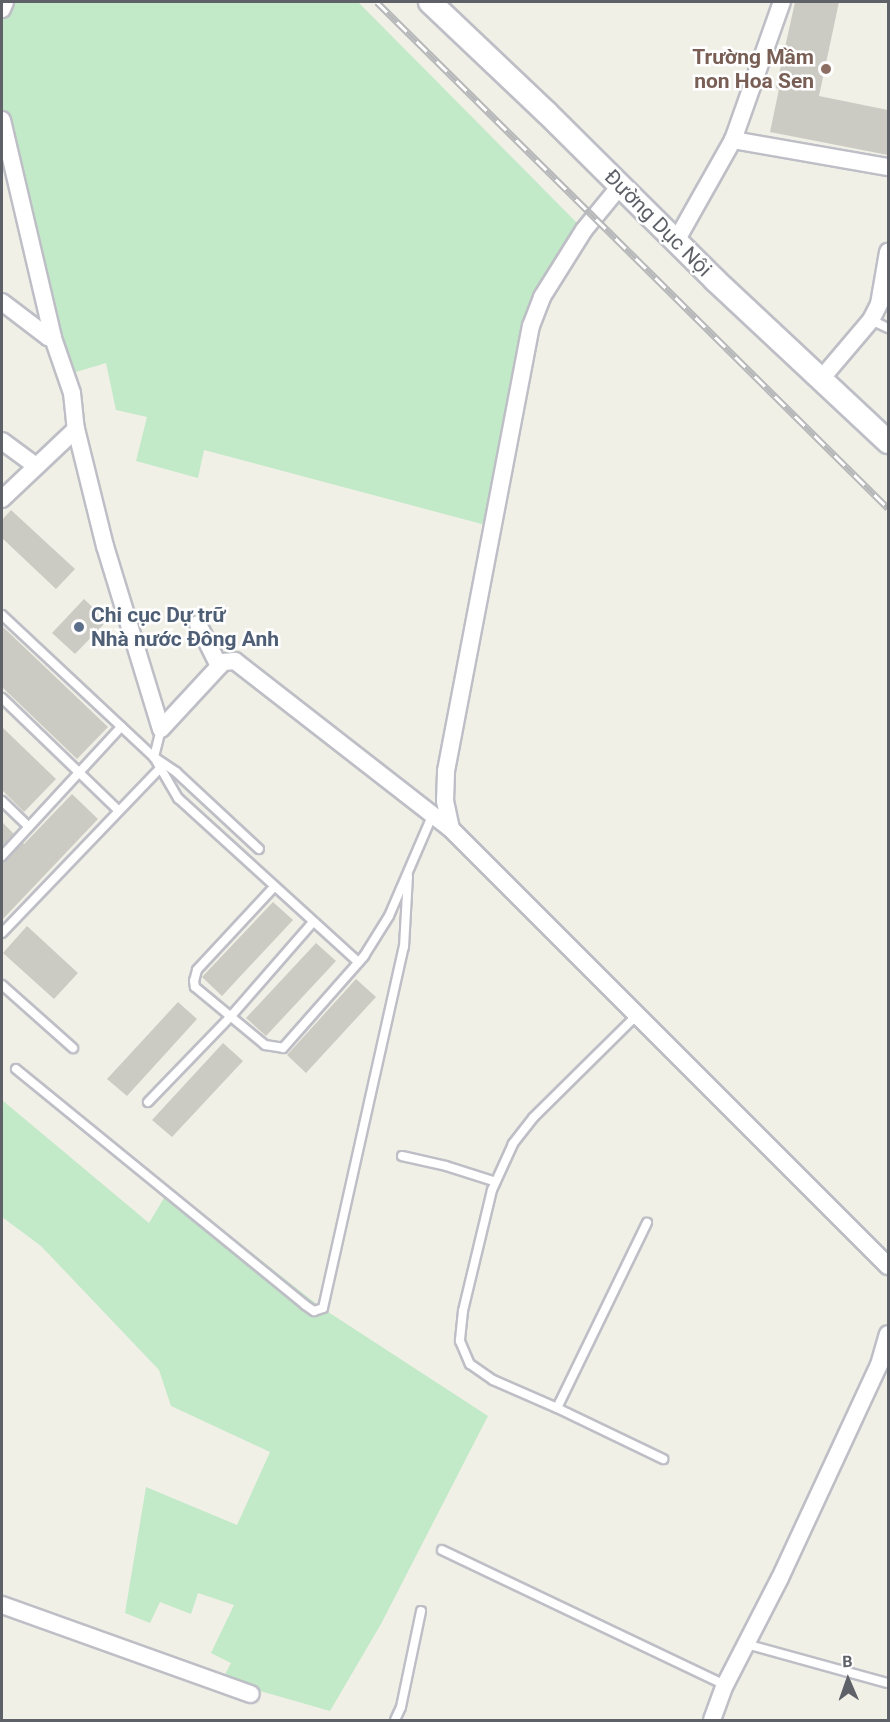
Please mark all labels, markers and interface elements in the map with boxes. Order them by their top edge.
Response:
place label: Trường Mầm non Hoa Sen [692,44,814,94]
marker: Trường Mầm non Hoa Sen [819,62,833,76]
street label: Đường Dục Nội [599,164,717,282]
place label: Chi cục Dự trữ Nhà nước Đông Anh [91,602,279,652]
marker: Chi cục Dự trữ Nhà nước Đông Anh [72,620,86,634]
north arrow [818,1650,878,1710]
text: B [842,1652,853,1671]

